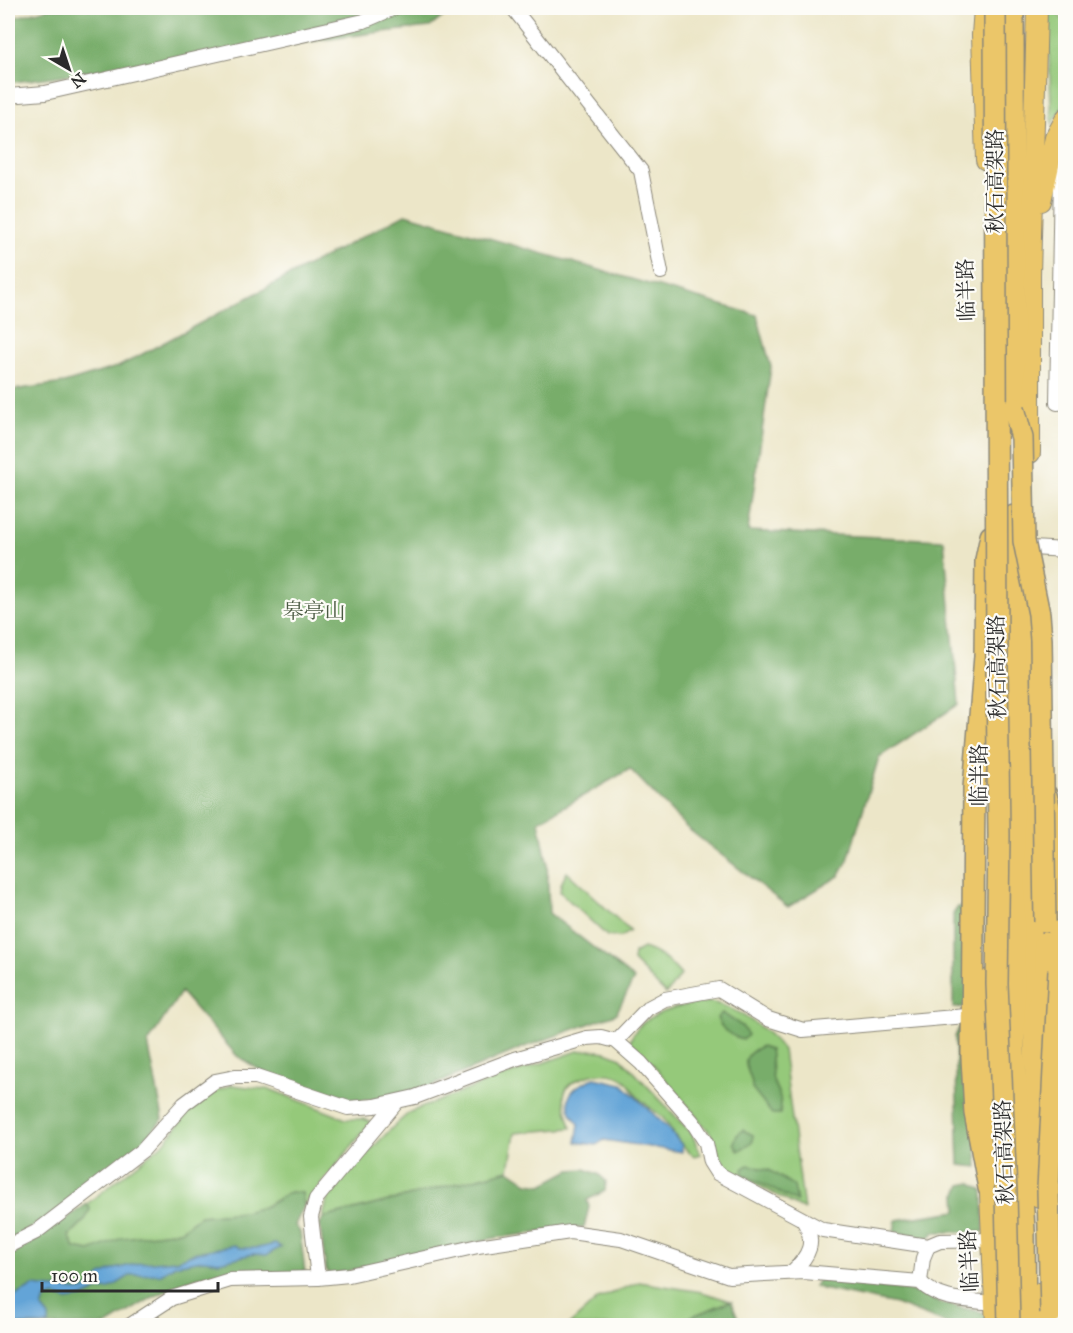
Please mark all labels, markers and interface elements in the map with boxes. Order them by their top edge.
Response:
north arrow [39,39,99,99]
text: N [67,69,89,92]
street label: 秋石高架路 [982,129,1008,234]
street label: 临半路 [952,258,980,322]
park label: 皋亭山 [283,598,346,624]
street label: 秋石高架路 [983,614,1011,720]
street label: 临半路 [966,744,992,807]
street label: 秋石高架路 [989,1099,1019,1205]
street label: 临半路 [954,1229,984,1293]
scale bar [42,1255,218,1293]
text: 100 m [51,1265,98,1287]

